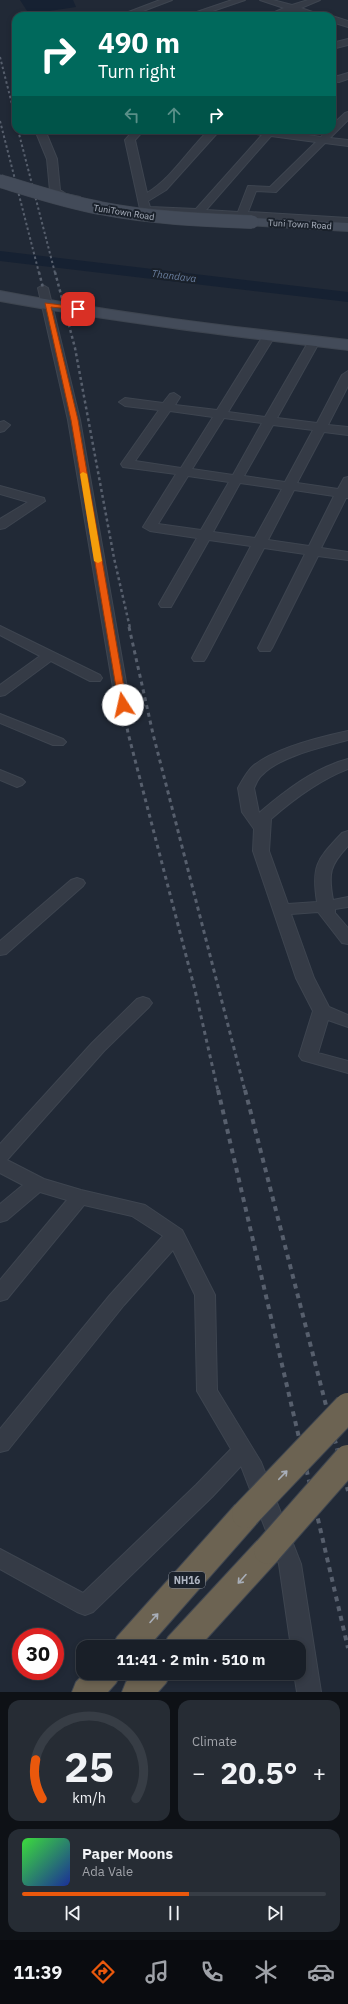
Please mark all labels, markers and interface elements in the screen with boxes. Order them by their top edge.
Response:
text: 490 m [98,24,180,61]
icon: right [32,28,84,80]
text: Turn right [98,60,176,83]
icon: left [121,104,143,126]
icon: ahead [163,104,185,126]
icon: right [205,104,227,126]
street label: TuniTown Road [93,202,155,222]
street label: Tuni Town Road [268,217,332,231]
water label: Thandava [151,267,197,285]
pin [61,292,95,326]
icon: arrive [67,298,89,320]
position arrow [102,684,144,726]
one-way arrow [278,1470,288,1480]
road number: NH16 [169,1572,205,1588]
one-way arrow [237,1573,246,1584]
one-way arrow [149,1613,159,1623]
speed limit sign: 30 [12,1628,64,1680]
text: 11:41 · 2 min · 510 m [117,1650,265,1669]
text: Climate [192,1733,237,1750]
text: 25 [64,1738,114,1792]
text: 20.5° [220,1753,298,1792]
text: − [192,1758,205,1787]
text: + [313,1758,326,1787]
text: km/h [72,1787,106,1806]
text: Paper Moons [82,1844,173,1863]
text: Ada Vale [82,1863,133,1880]
icon: previous [62,1902,84,1924]
icon: pause [163,1902,185,1924]
icon: next [264,1902,286,1924]
icon: directions [89,1958,117,1986]
icon: music [143,1958,171,1986]
icon: phone [198,1958,226,1986]
icon: climate [252,1958,280,1986]
icon: car [307,1958,335,1986]
text: 11:39 [13,1961,62,1984]

